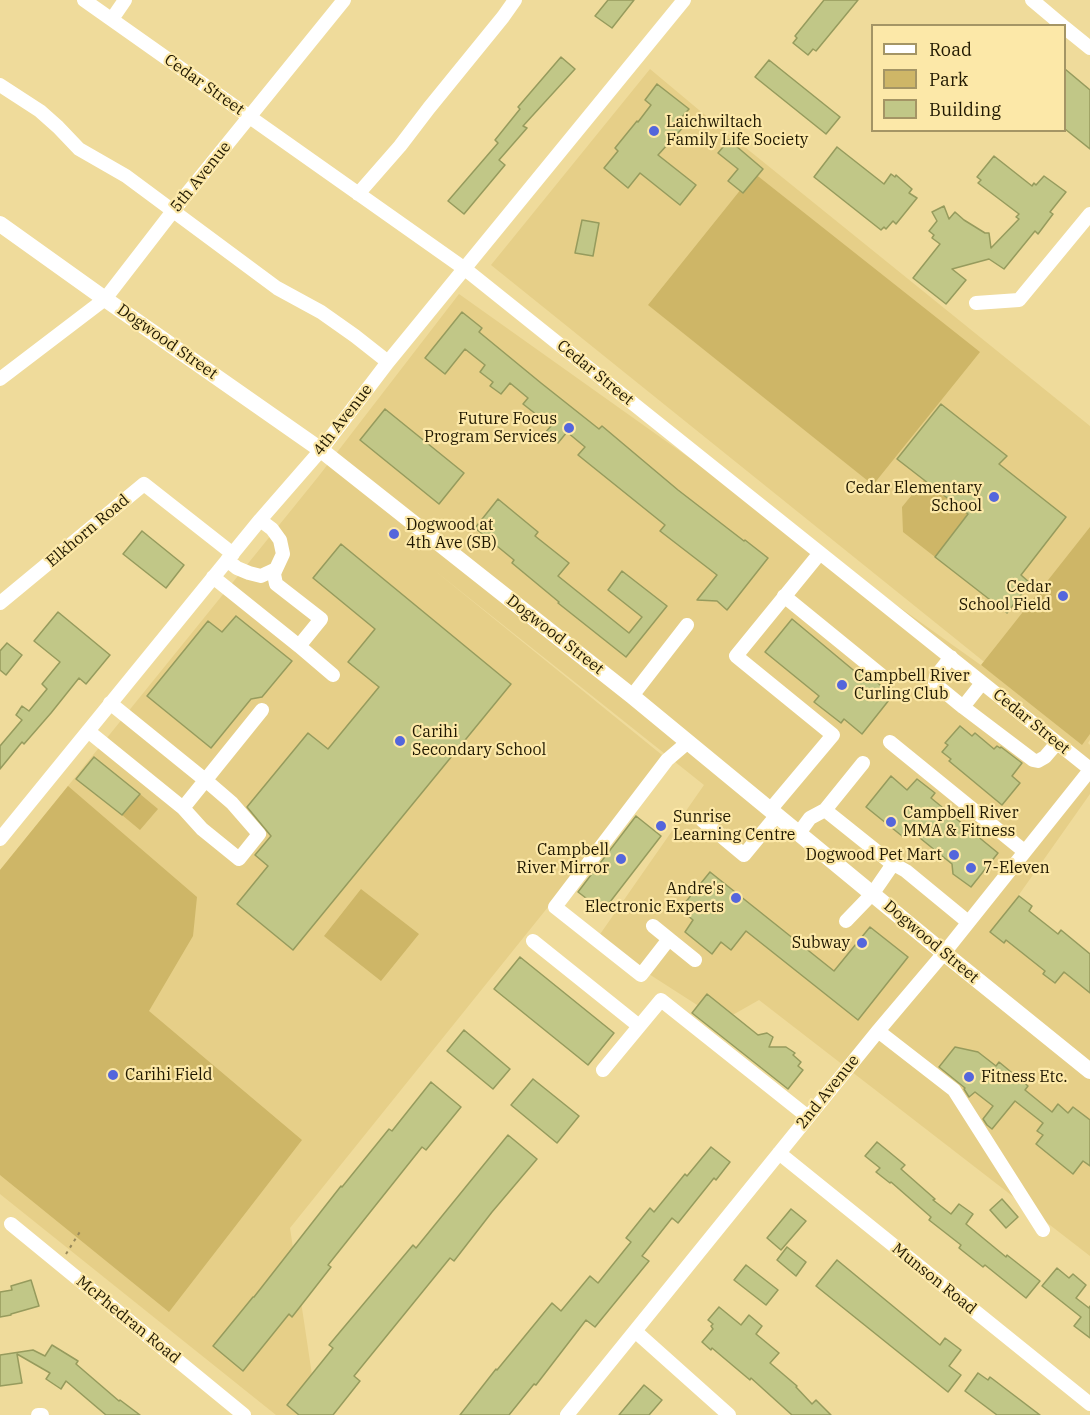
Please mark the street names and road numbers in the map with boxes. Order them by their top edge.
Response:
street label: Cedar Street [160,50,248,120]
street label: 5th Avenue [167,138,235,216]
street label: Dogwood Street [113,300,221,384]
street label: Cedar Street [553,336,637,410]
street label: 4th Avenue [309,381,377,459]
street label: Elkhorn Road [43,491,133,571]
street label: Dogwood Street [503,591,607,679]
street label: Cedar Street [989,685,1073,759]
street label: Dogwood Street [880,897,982,987]
street label: 2nd Avenue [792,1051,864,1133]
street label: Munson Road [888,1239,980,1319]
street label: McPhedran Road [72,1272,184,1368]

